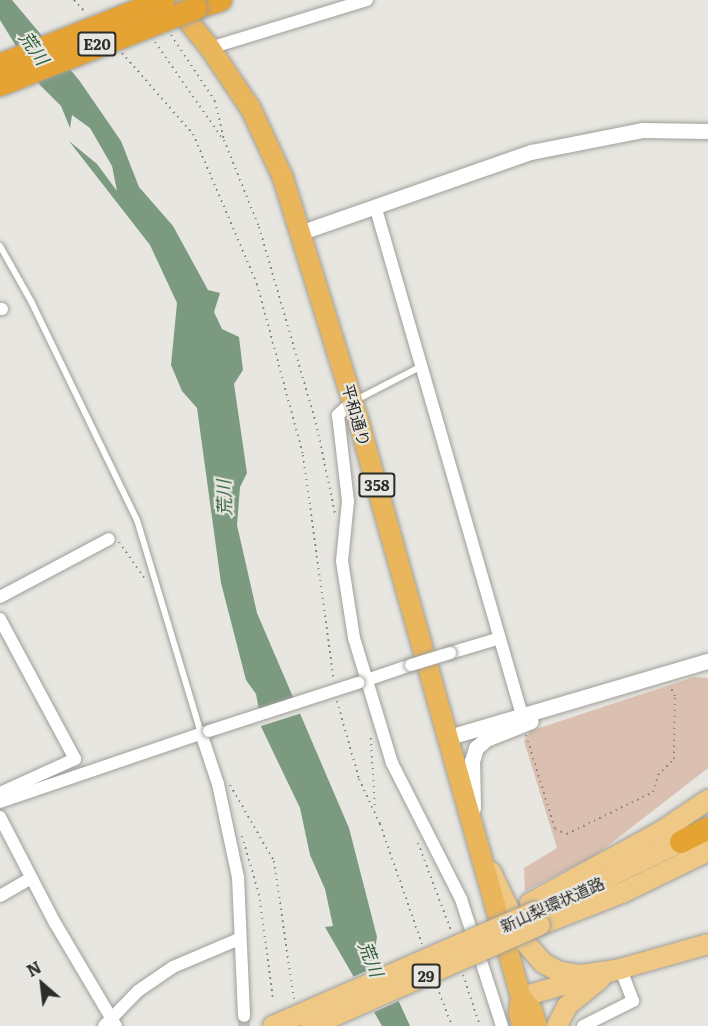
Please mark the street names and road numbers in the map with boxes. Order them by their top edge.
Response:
road number: E20 [76,32,118,56]
street label: 平和通り [339,382,375,448]
road number: 358 [358,473,397,497]
street label: 新山梨環状道路 [497,872,607,936]
road number: 29 [411,964,441,988]

